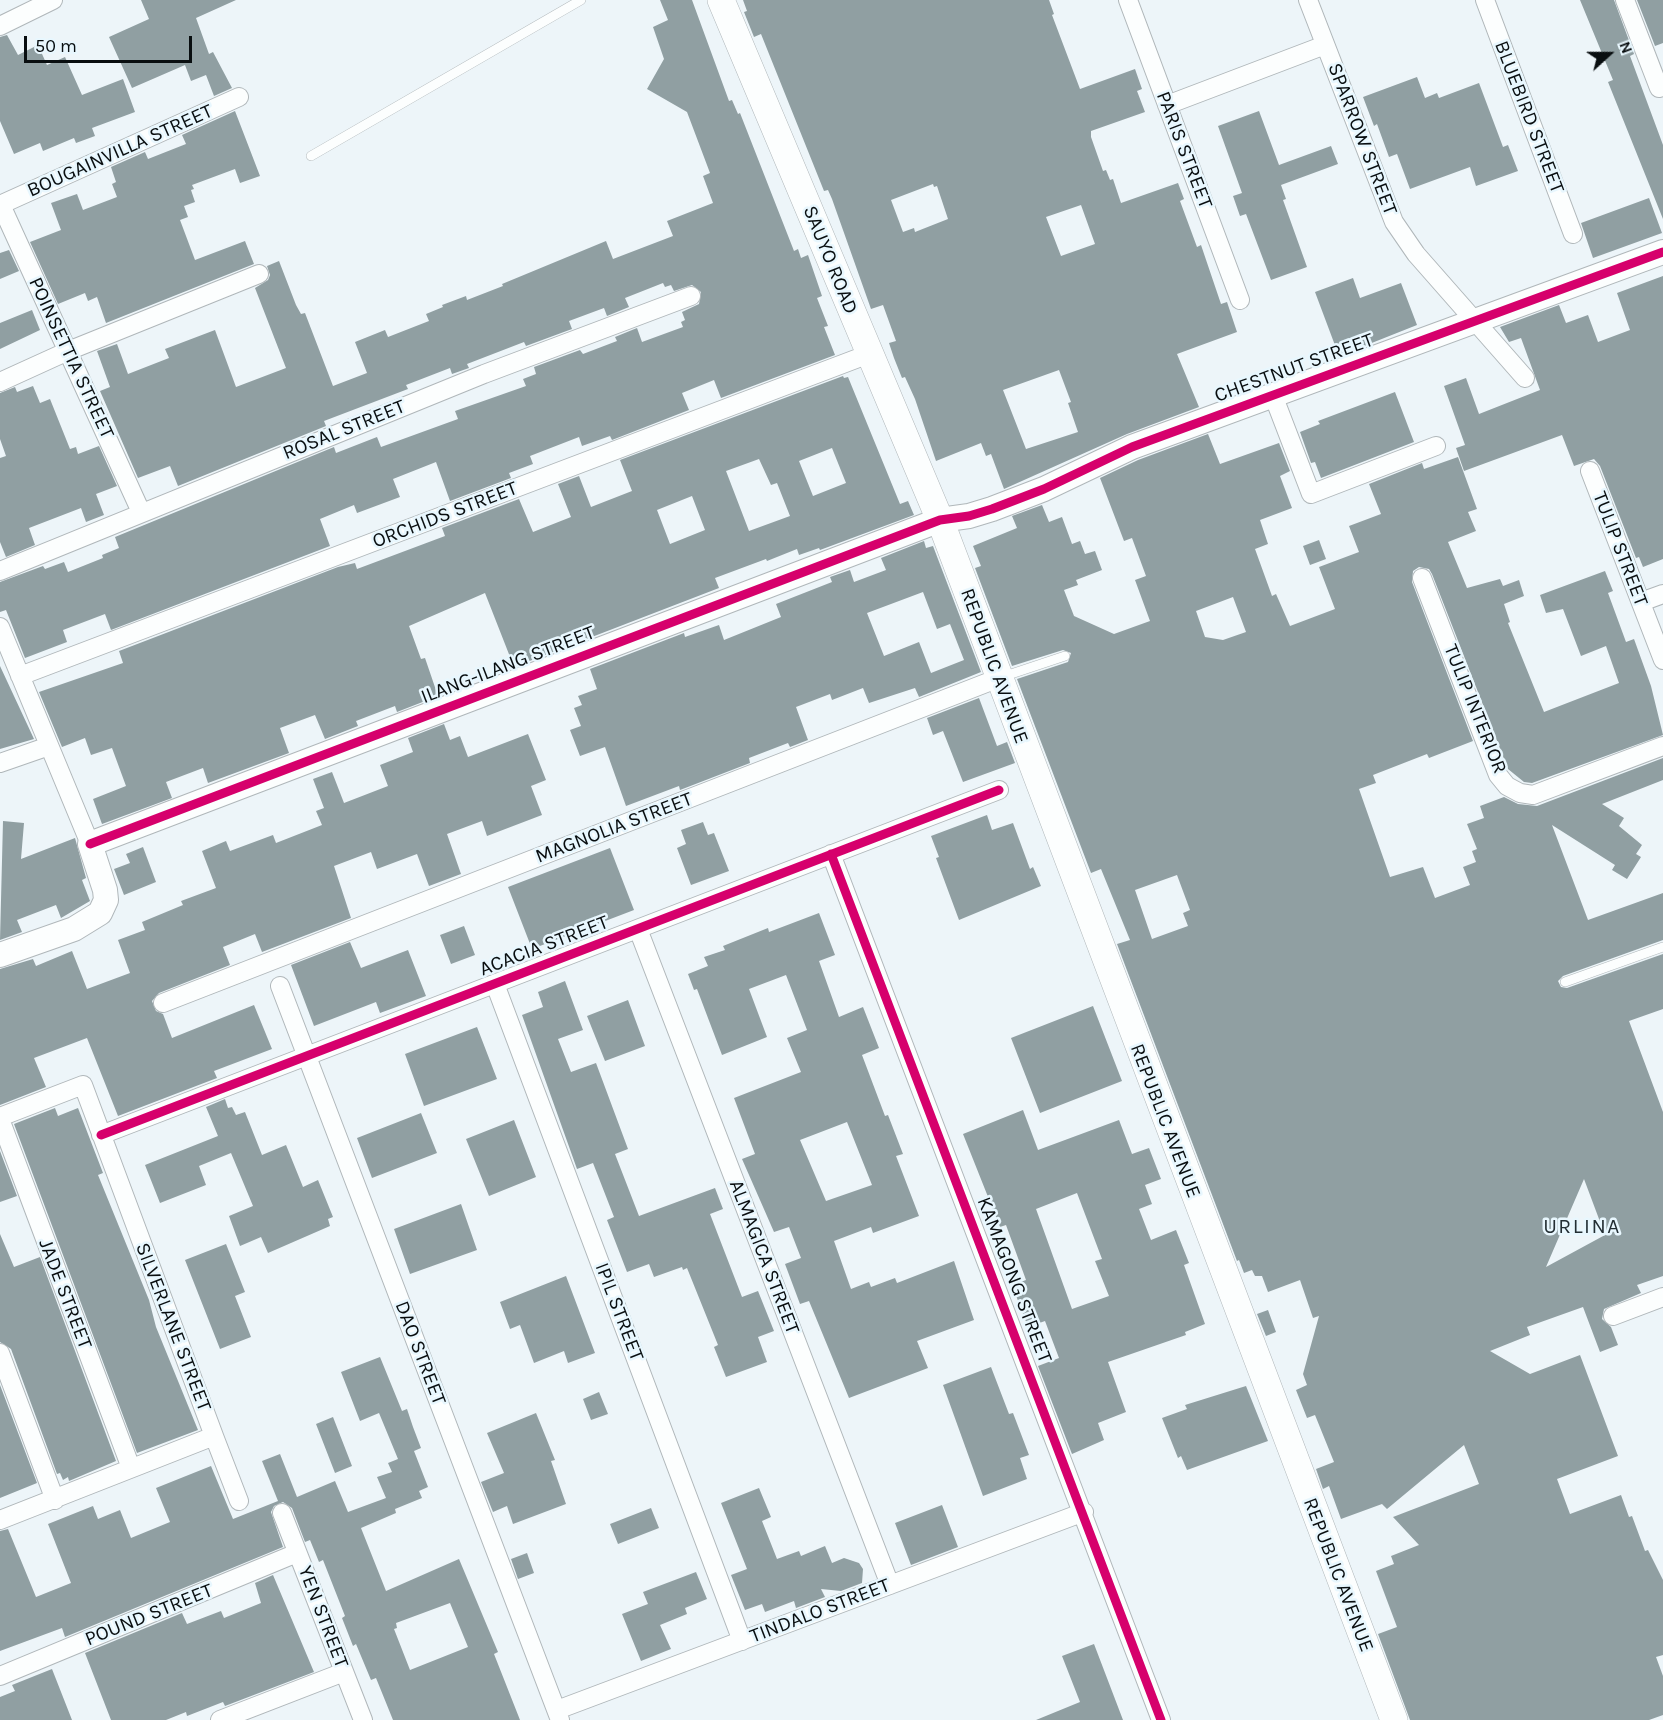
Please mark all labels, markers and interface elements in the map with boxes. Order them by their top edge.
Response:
scale bar [27,24,195,62]
north arrow [1579,24,1639,84]
text: 50 m [35,35,77,57]
street label: BLUEBIRD STREET [1489,37,1569,197]
text: N [1615,39,1637,56]
street label: SPARROW STREET [1322,60,1402,218]
street label: PARIS STREET [1151,88,1217,212]
street label: BOUGAINVILLA STREET [23,99,217,203]
street label: SAUYO ROAD [797,202,863,318]
street label: POINSETTIA STREET [23,273,119,443]
street label: CHESTNUT STREET [1211,328,1377,408]
street label: ROSAL STREET [279,395,409,465]
street label: ORCHIDS STREET [369,476,521,554]
street label: TULIP STREET [1587,488,1653,610]
street label: REPUBLIC AVENUE [955,585,1033,747]
street label: ILANG-ILANG STREET [418,621,598,709]
street label: TULIP INTERIOR [1438,641,1512,777]
street label: MAGNOLIA STREET [532,787,696,869]
street label: ACACIA STREET [476,910,612,982]
street label: REPUBLIC AVENUE [1125,1040,1205,1202]
street label: ALMAGICA STREET [724,1177,804,1337]
street label: KAMAGONG STREET [971,1194,1057,1366]
district label: URLINA [1543,1214,1621,1240]
street label: JADE STREET [33,1236,97,1352]
street label: SILVERLANE STREET [130,1239,216,1415]
street label: IPIL STREET [589,1260,649,1364]
street label: DAO STREET [389,1298,451,1408]
street label: REPUBLIC AVENUE [1298,1494,1378,1656]
street label: YEN STREET [293,1563,353,1671]
street label: TINDALO STREET [747,1573,893,1649]
street label: POUND STREET [82,1578,216,1652]

